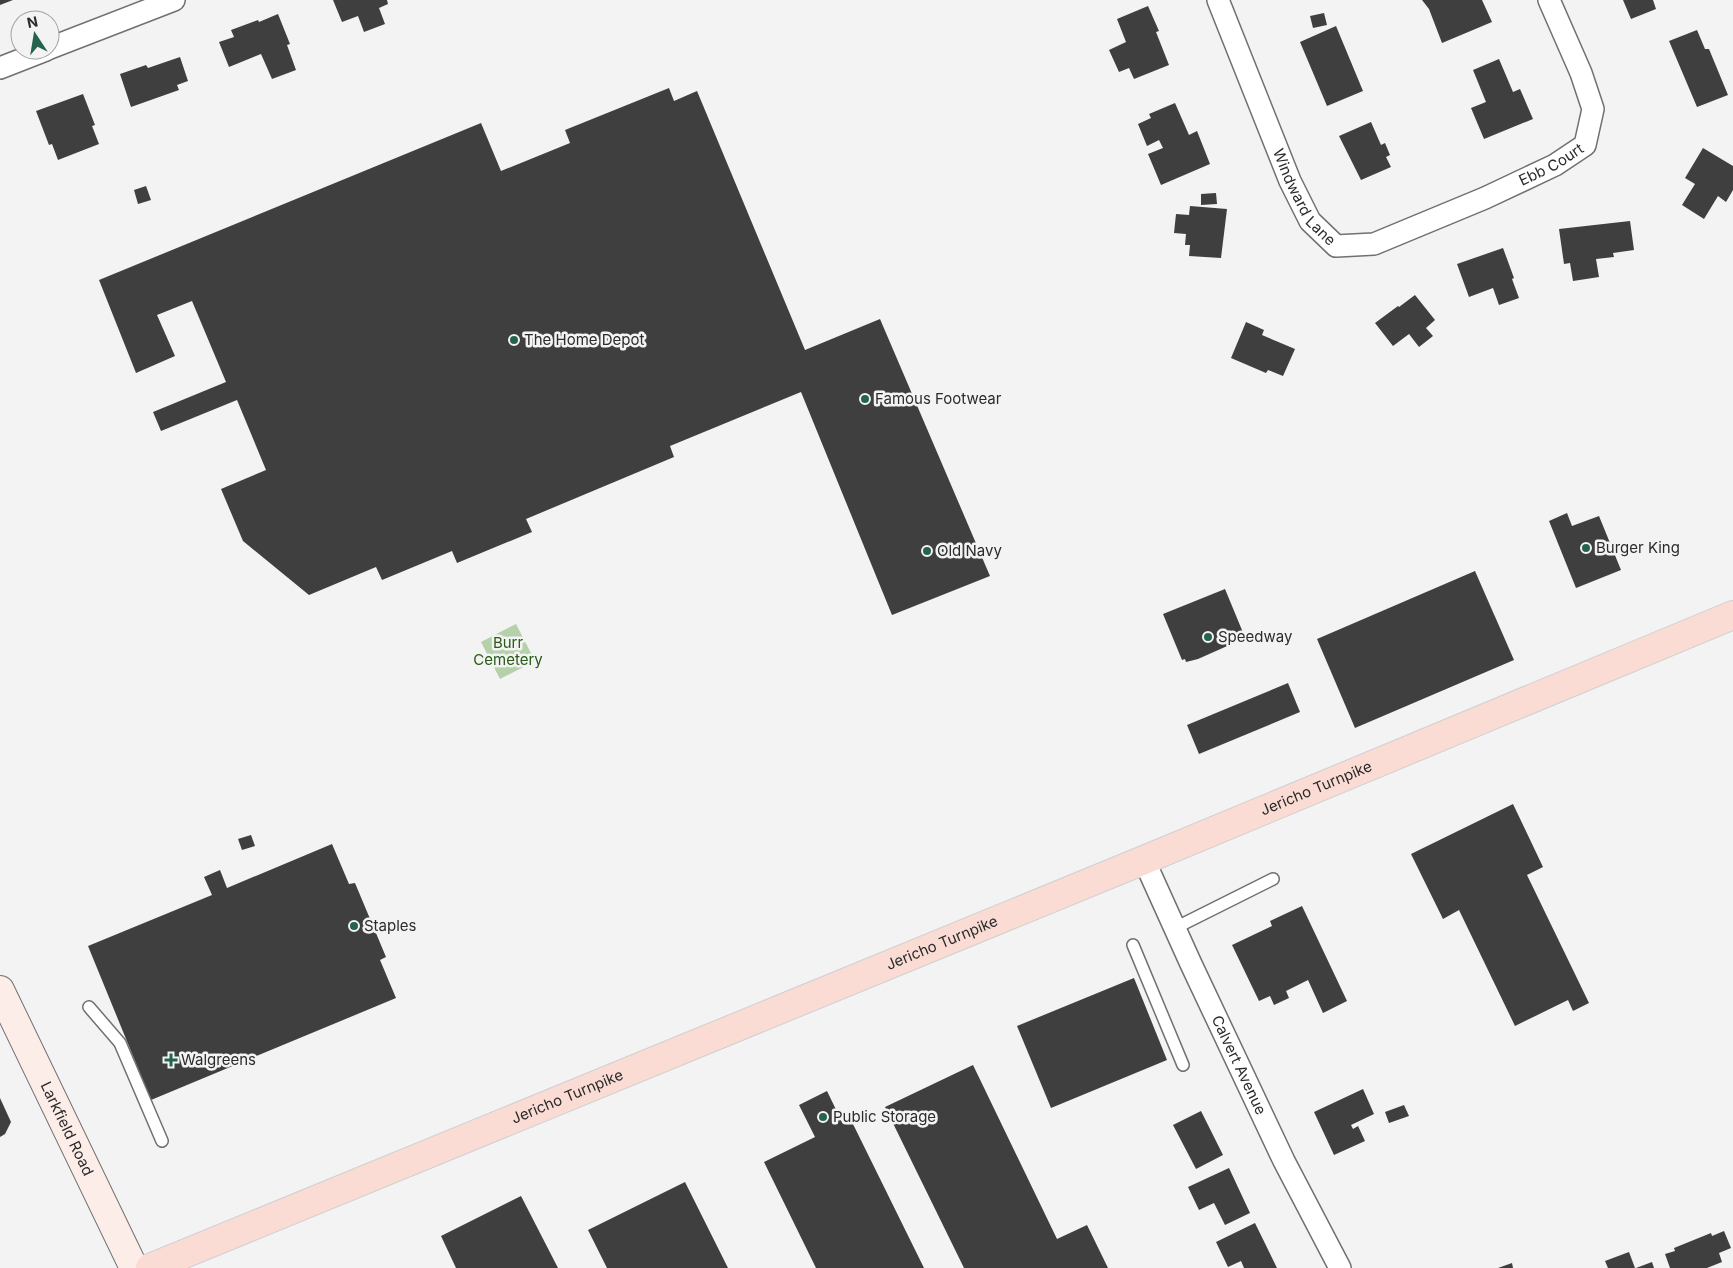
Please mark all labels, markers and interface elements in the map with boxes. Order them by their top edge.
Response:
north arrow [10,10,60,60]
text: N [25,12,39,31]
street label: Ebb Court [1516,139,1587,190]
street label: Windward Lane [1269,146,1340,250]
place label: The Home Depot [524,330,645,349]
marker: The Home Depot [508,334,520,346]
place label: Famous Footwear [875,389,1002,408]
marker: Famous Footwear [859,393,871,405]
place label: Burger King [1596,538,1680,557]
place label: Old Navy [937,541,1002,560]
marker: Burger King [1580,542,1592,554]
marker: Old Navy [921,545,933,557]
place label: Speedway [1218,627,1293,646]
marker: Speedway [1202,631,1214,643]
park label: Burr Cemetery [473,633,543,669]
street label: Jericho Turnpike [1257,756,1375,820]
street label: Jericho Turnpike [883,911,1000,974]
place label: Staples [364,916,417,935]
marker: Staples [348,920,360,932]
street label: Calvert Avenue [1208,1012,1271,1118]
place label: Walgreens [181,1050,256,1069]
marker: Walgreens [165,1054,177,1066]
street label: Jericho Turnpike [508,1065,626,1128]
street label: Larkfield Road [37,1078,98,1179]
place label: Public Storage [833,1107,936,1126]
marker: Public Storage [817,1111,829,1123]

